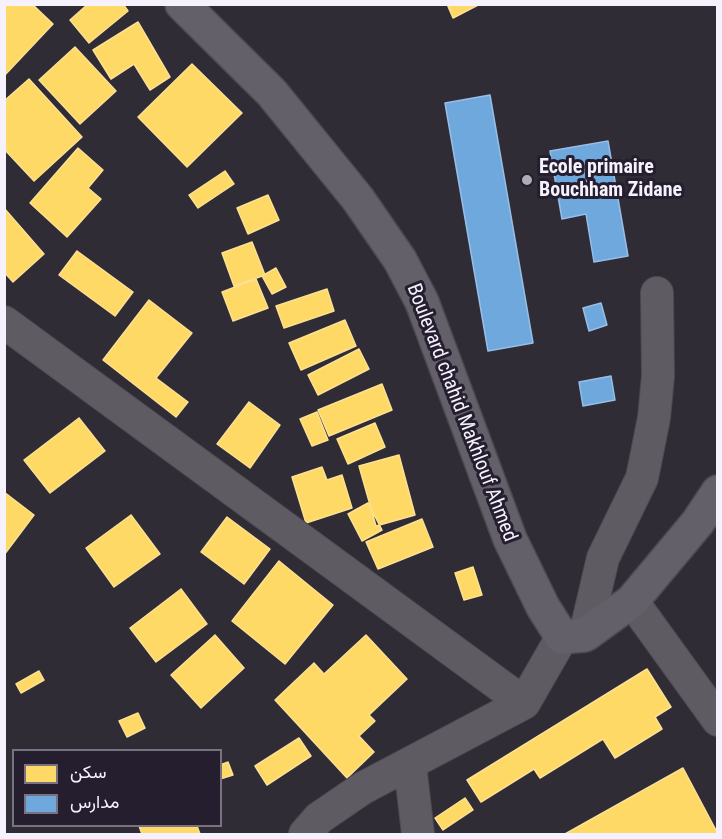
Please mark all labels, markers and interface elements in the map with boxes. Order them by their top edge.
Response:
place label: Ecole primaire Bouchham Zidane [539,156,682,203]
marker: Ecole primaire Bouchham Zidane [520,173,534,187]
street label: Boulevard chahid Makhlouf Ahmed [401,281,521,545]
legend [12,749,222,827]
text: سكن [70,761,106,782]
text: مدارس [70,791,119,812]

